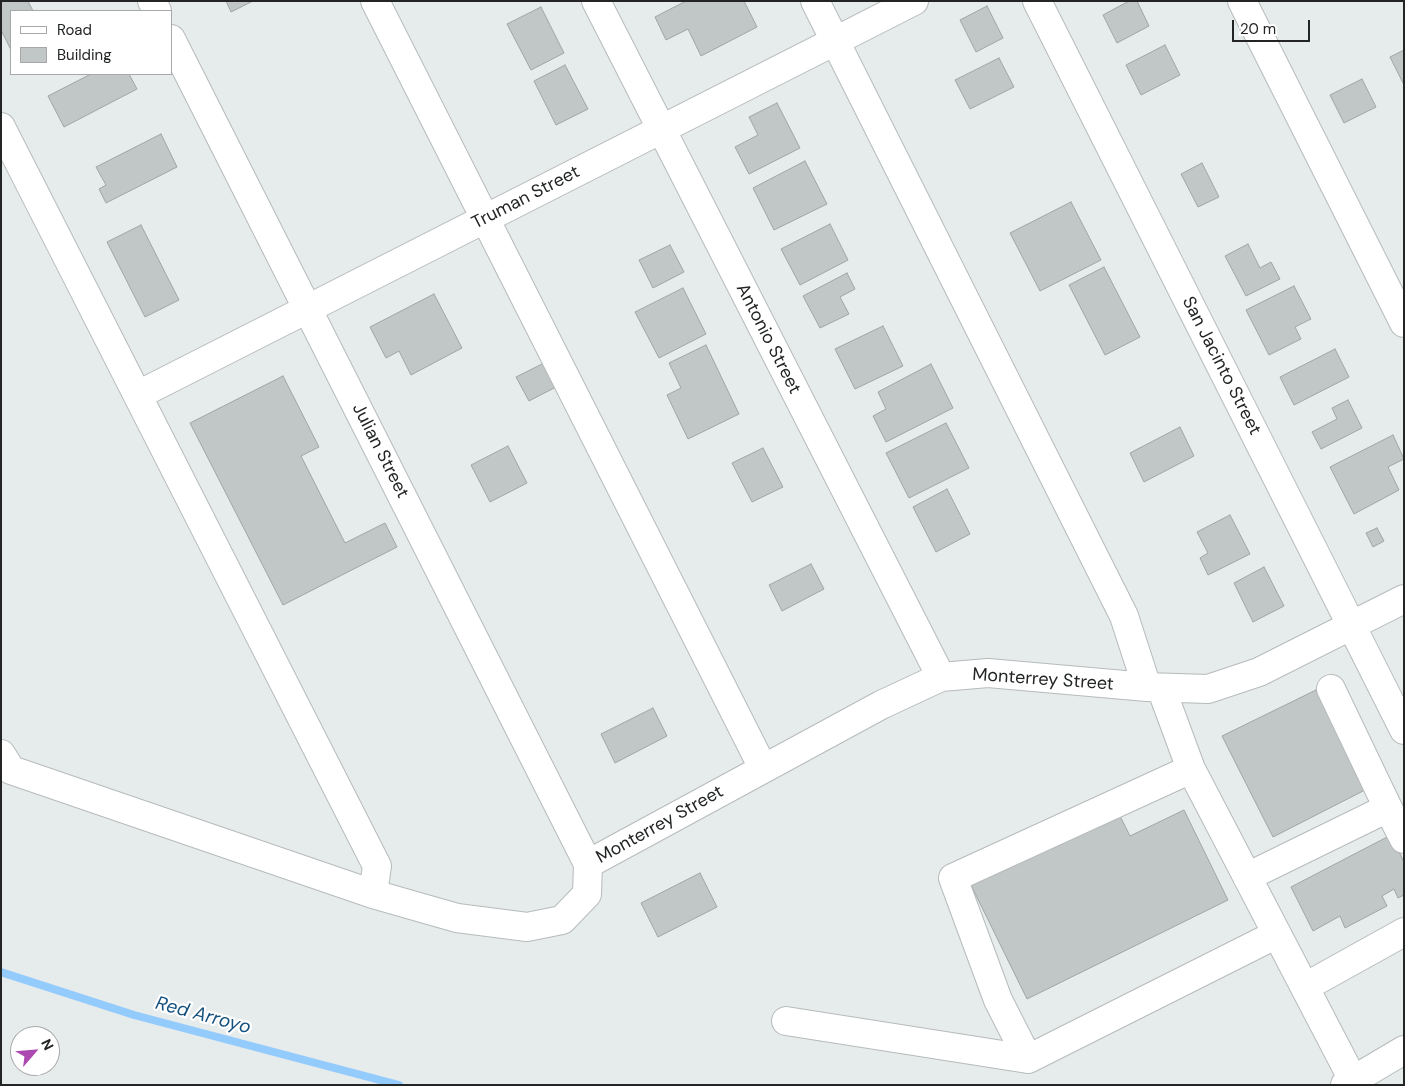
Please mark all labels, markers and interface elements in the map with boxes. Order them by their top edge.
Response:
legend [10,10,172,75]
scale bar [1235,10,1312,42]
text: 20 m [1240,19,1276,39]
text: Road [57,20,92,40]
text: Building [57,45,112,65]
street label: Truman Street [469,162,583,234]
street label: Antonio Street [731,280,805,398]
street label: San Jacinto Street [1177,293,1265,439]
street label: Julian Street [347,400,413,502]
street label: Monterrey Street [972,664,1114,696]
street label: Monterrey Street [593,781,727,869]
water label: Red Arroyo [153,992,253,1040]
north arrow [10,1026,60,1076]
text: N [37,1036,58,1053]

